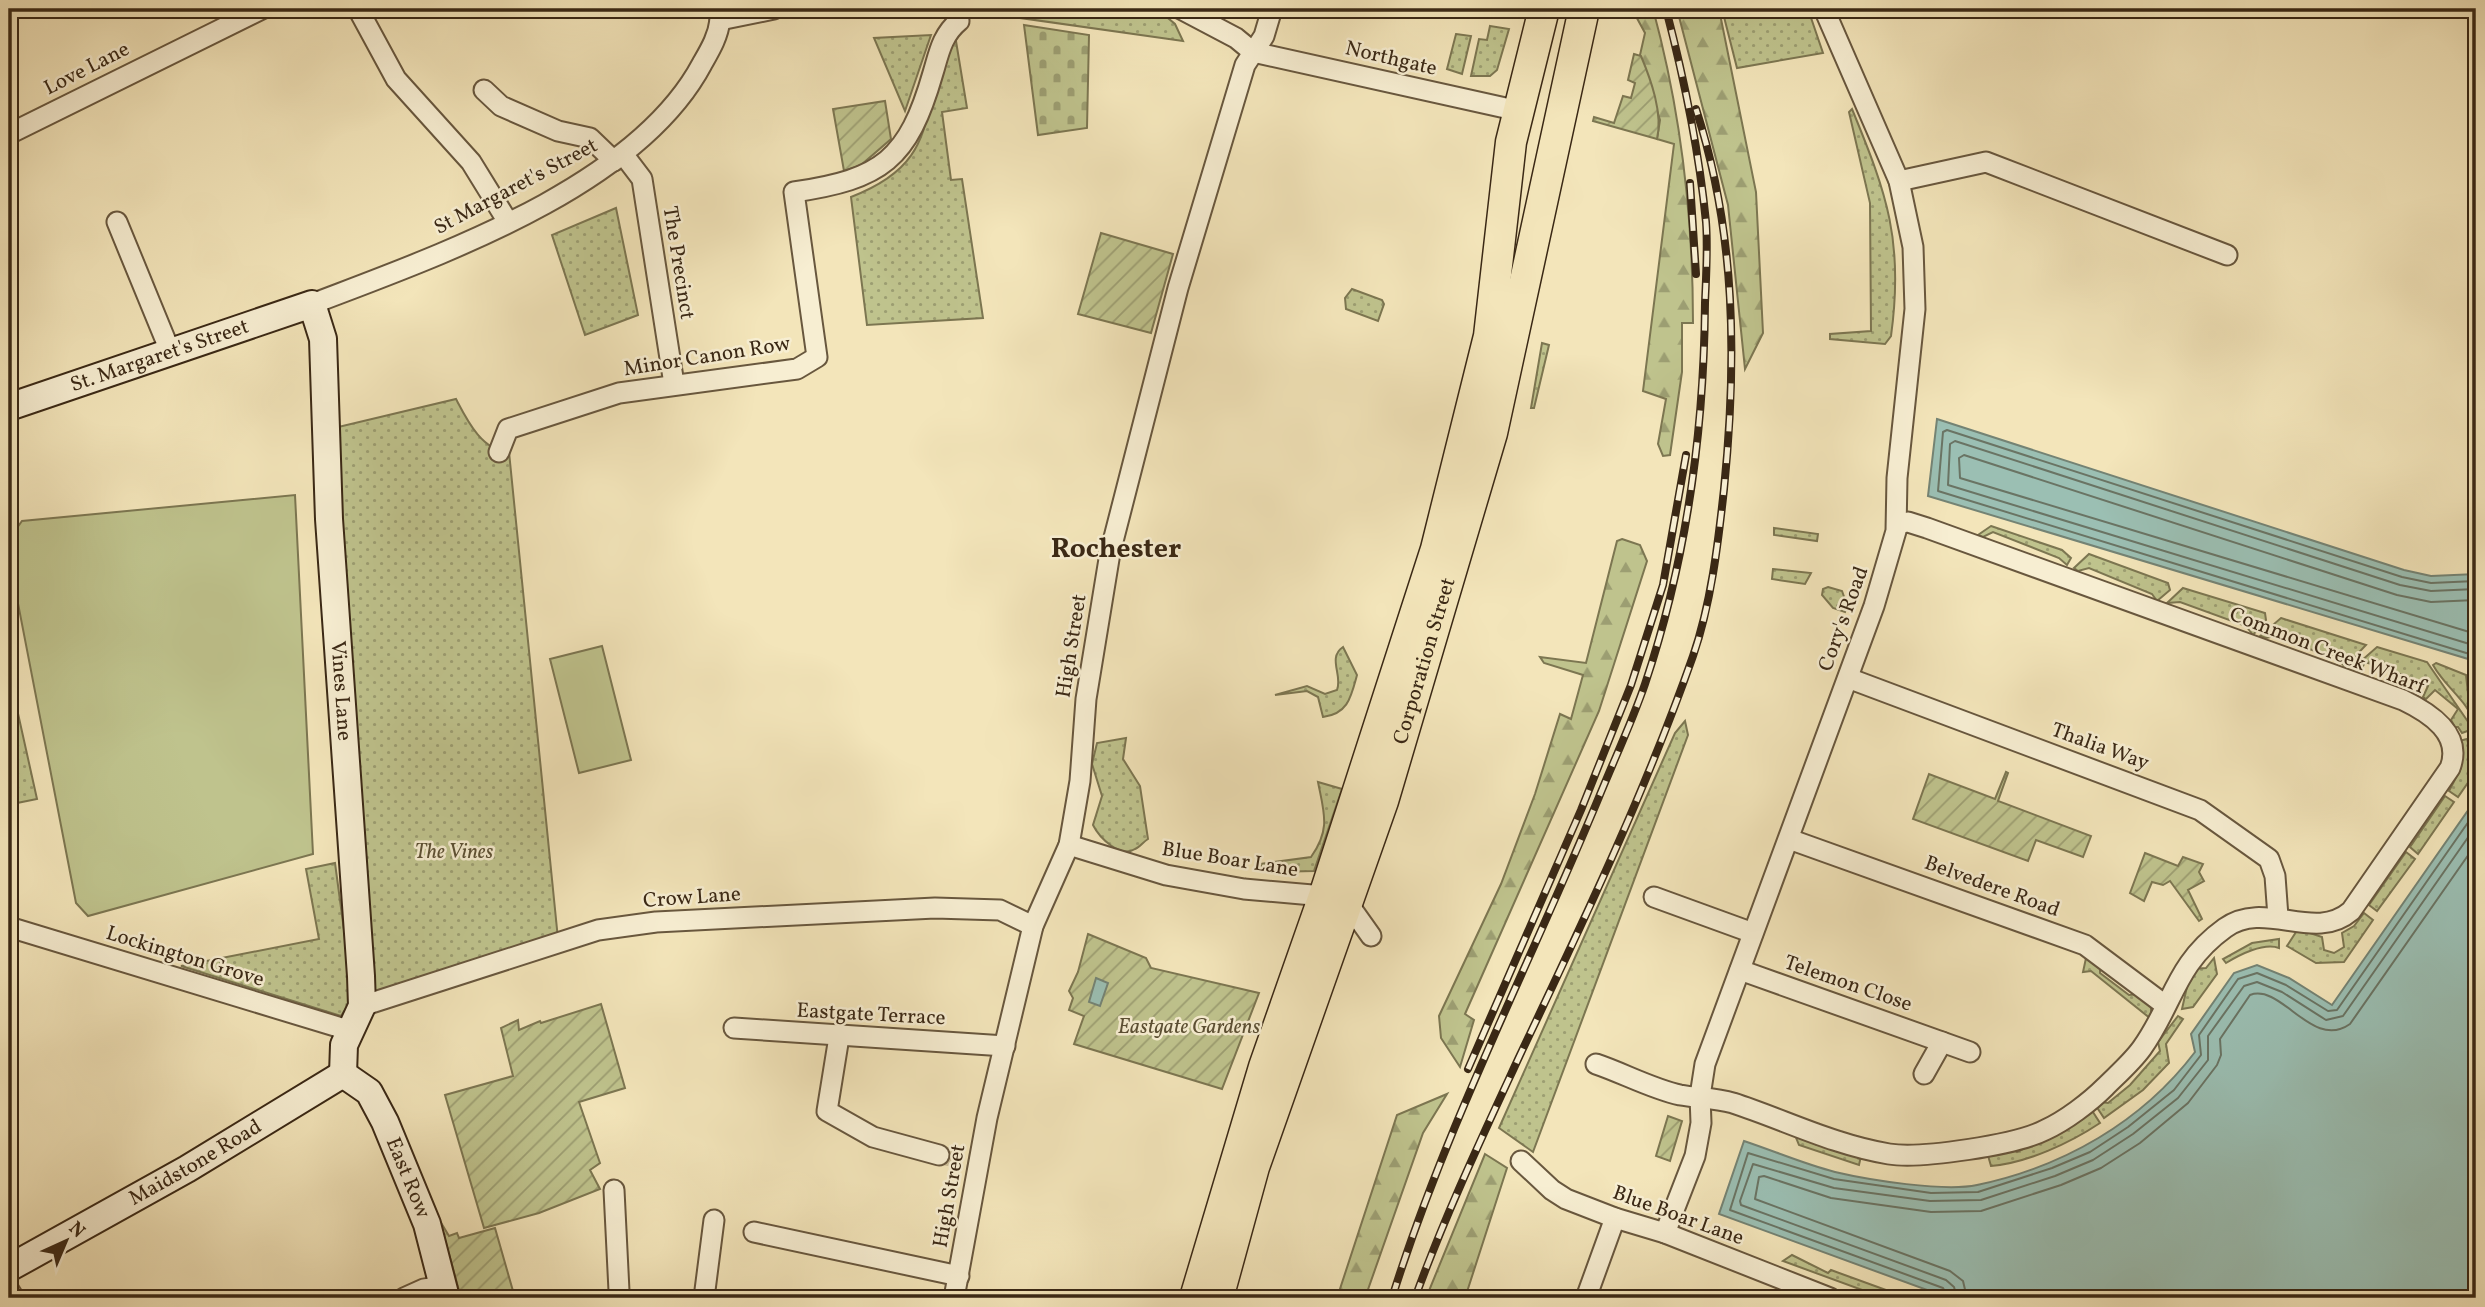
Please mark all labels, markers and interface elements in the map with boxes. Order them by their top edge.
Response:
street label: Northgate [1342,34,1440,84]
street label: Love Lane [39,35,135,103]
street label: St Margaret's Street [429,132,603,242]
street label: The Precinct [655,204,701,322]
street label: St. Margaret's Street [66,312,253,400]
street label: Minor Canon Row [622,330,792,384]
district label: Rochester [1051,530,1181,569]
street label: Cory's Road [1812,562,1876,676]
street label: Corporation Street [1386,574,1463,748]
street label: High Street [1049,592,1095,700]
street label: Common Creek Wharf [2225,600,2431,702]
street label: Vines Lane [323,640,359,742]
street label: Thalia Way [2047,716,2154,778]
street label: Blue Boar Lane [1160,835,1300,885]
park label: The Vines [415,838,494,867]
street label: Belvedere Road [1920,849,2064,925]
street label: Crow Lane [642,880,742,916]
street label: Lockington Grove [102,919,268,995]
street label: Telemon Close [1780,949,1916,1019]
street label: Eastgate Terrace [796,997,946,1033]
park label: Eastgate Gardens [1118,1013,1260,1042]
street label: Maidstone Road [124,1112,267,1213]
street label: East Row [378,1133,438,1223]
street label: High Street [927,1142,973,1250]
street label: Blue Boar Lane [1608,1179,1748,1253]
north arrow [32,1206,102,1276]
text: N [62,1216,91,1244]

